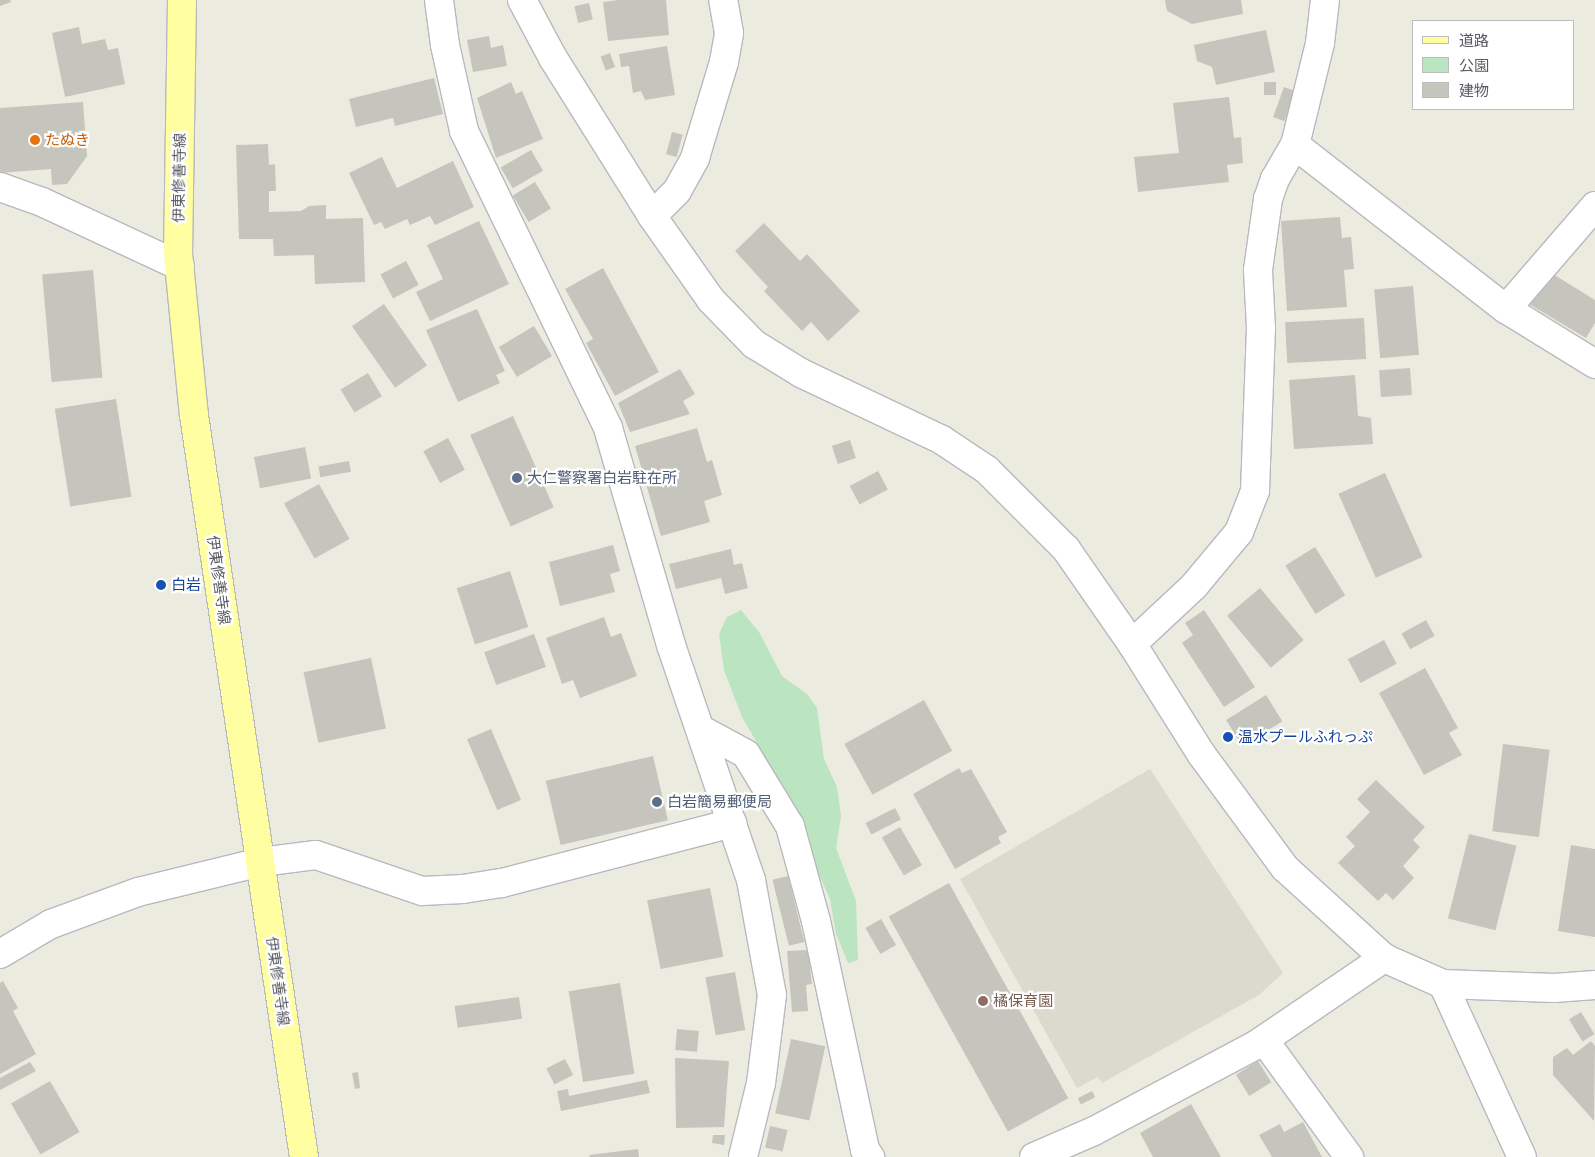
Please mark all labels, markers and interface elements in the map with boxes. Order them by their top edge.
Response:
legend [1412,20,1575,110]
text: 道路 [1459,32,1489,49]
text: 公園 [1459,57,1489,74]
text: 建物 [1459,82,1489,99]
place label: たぬき [45,131,90,149]
street label: 伊東修善寺線 [169,133,189,223]
marker: たぬき [29,134,41,146]
place label: 大仁警察署白岩駐在所 [527,469,677,487]
marker: 大仁警察署白岩駐在所 [511,472,523,484]
street label: 伊東修善寺線 [204,534,234,626]
place label: 白岩 [171,576,201,594]
marker: 白岩 [155,579,167,591]
place label: 温水プールふれっぷ [1238,728,1373,746]
marker: 温水プールふれっぷ [1222,731,1234,743]
place label: 白岩簡易郵便局 [667,793,772,811]
marker: 白岩簡易郵便局 [651,796,663,808]
street label: 伊東修善寺線 [263,935,293,1027]
place label: 橘保育園 [993,992,1053,1010]
marker: 橘保育園 [977,995,989,1007]

